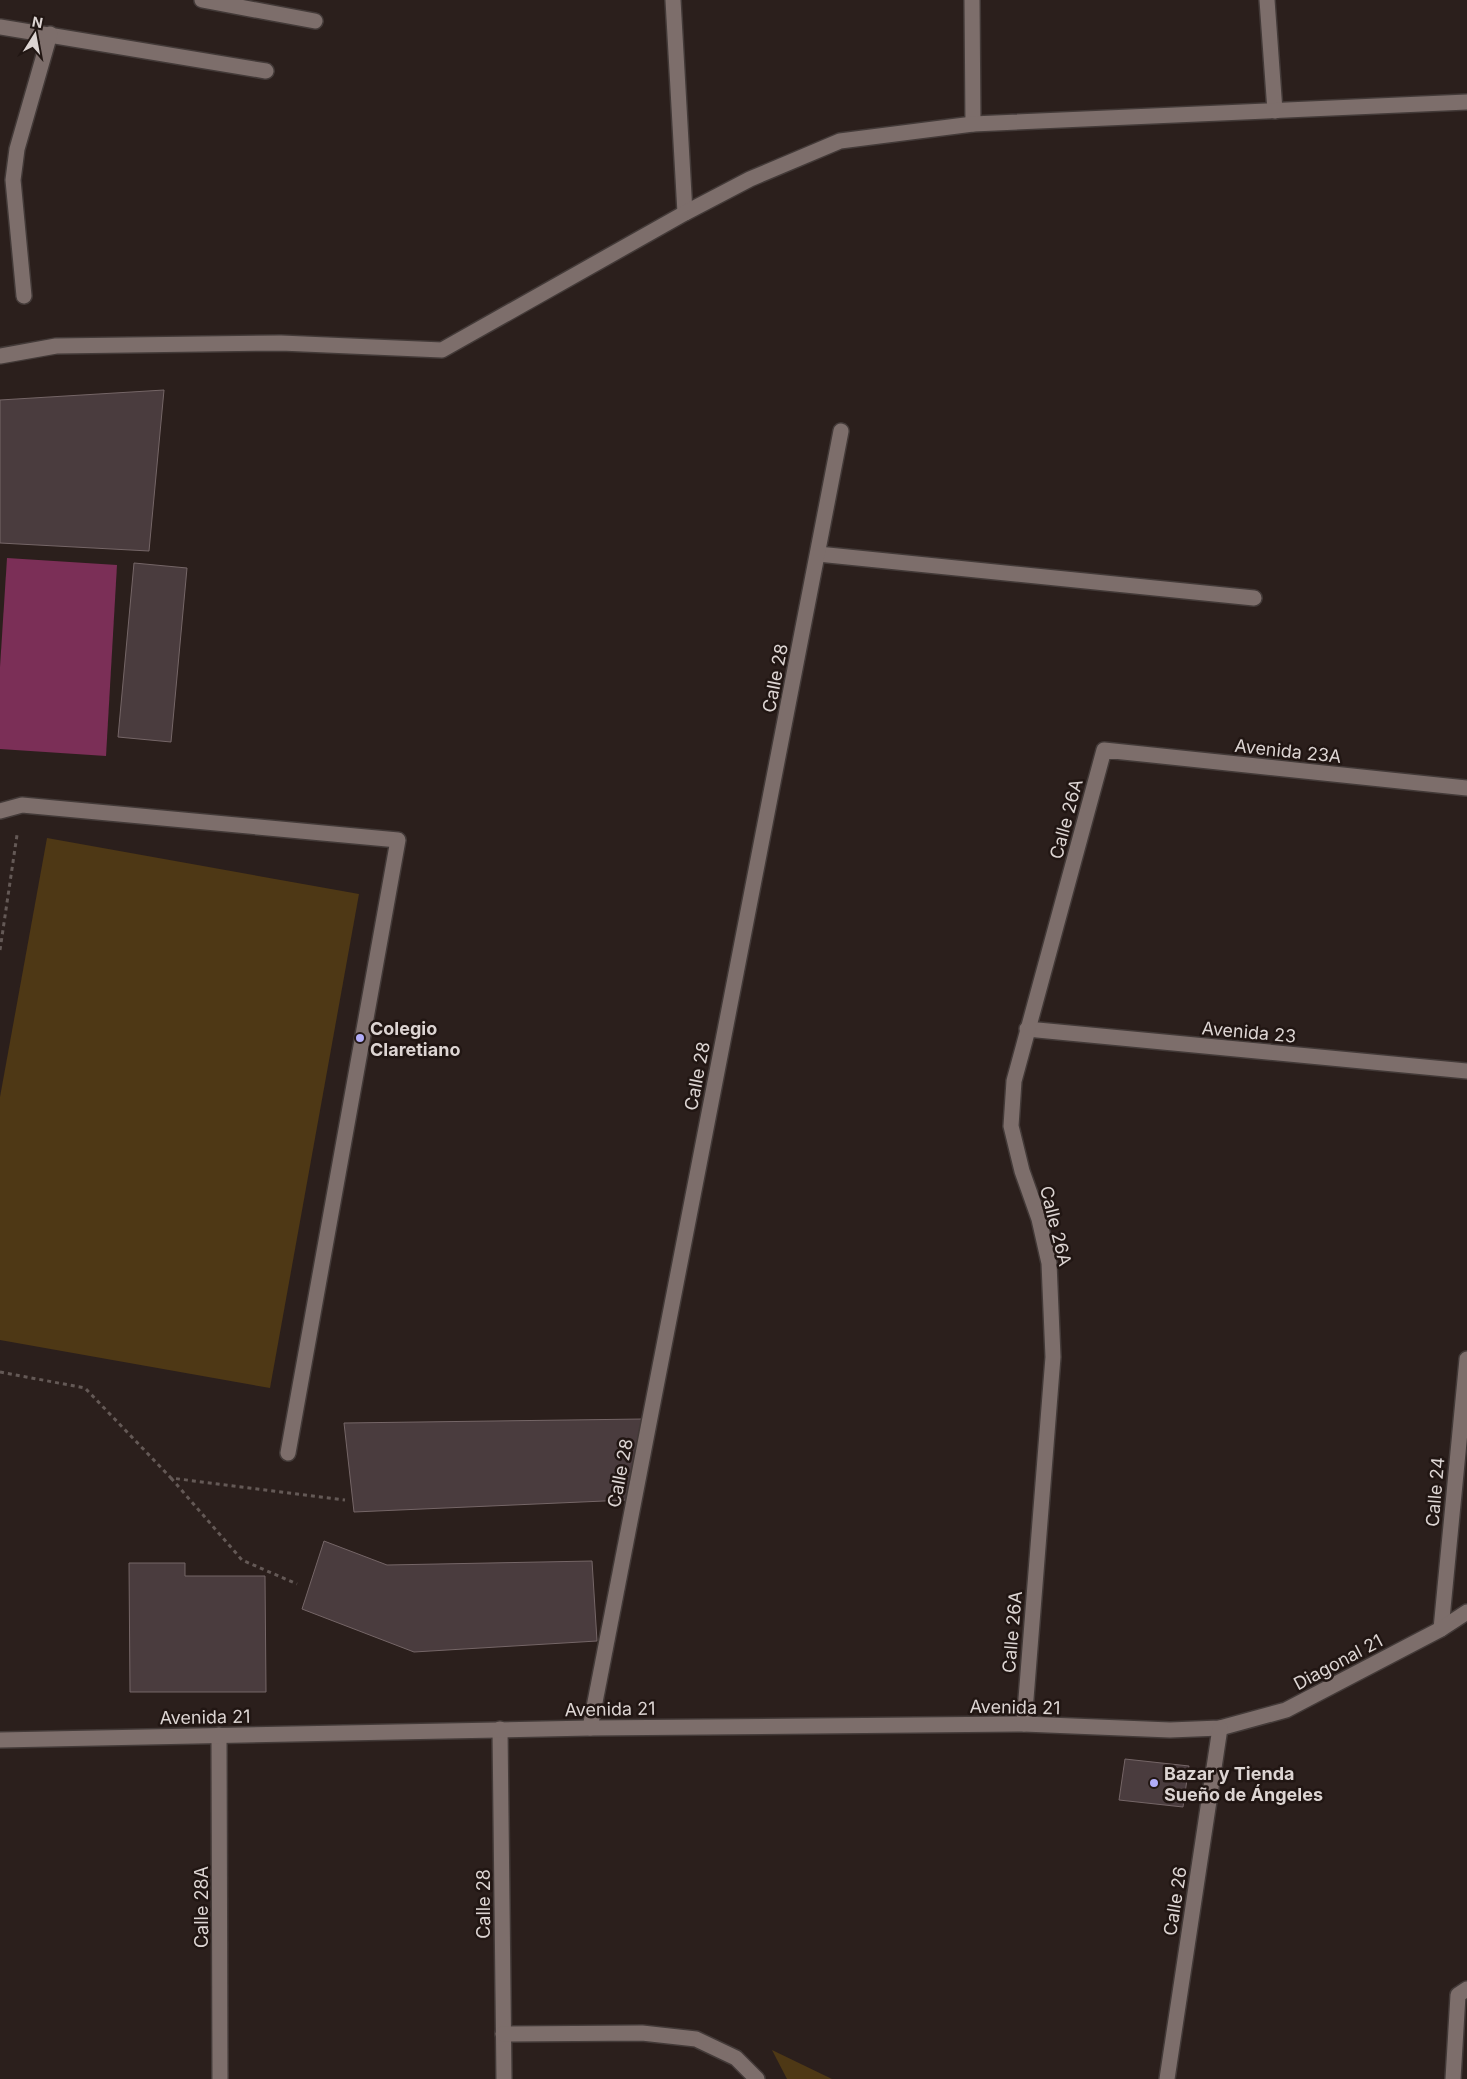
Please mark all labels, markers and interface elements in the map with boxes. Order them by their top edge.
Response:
north arrow [10,10,60,60]
text: N [31,12,44,31]
street label: Calle 28 [758,642,792,714]
street label: Avenida 23A [1234,735,1342,767]
street label: Calle 26A [1045,777,1087,861]
street label: Avenida 23 [1201,1017,1297,1047]
place label: Colegio Claretiano [370,1018,460,1060]
marker: Colegio Claretiano [354,1032,366,1044]
street label: Calle 28 [680,1040,714,1112]
street label: Calle 26A [1036,1184,1076,1268]
street label: Calle 28 [603,1437,637,1509]
street label: Calle 24 [1421,1456,1449,1528]
street label: Calle 26A [998,1590,1026,1674]
street label: Diagonal 21 [1290,1630,1386,1694]
street label: Avenida 21 [969,1696,1061,1718]
street label: Avenida 21 [564,1698,656,1720]
street label: Avenida 21 [159,1706,251,1728]
place label: Bazar y Tienda Sueño de Ángeles [1164,1763,1323,1805]
marker: Bazar y Tienda Sueño de Ángeles [1148,1777,1160,1789]
street label: Calle 26 [1159,1865,1191,1937]
street label: Calle 28A [191,1866,212,1948]
street label: Calle 28 [473,1869,494,1939]

